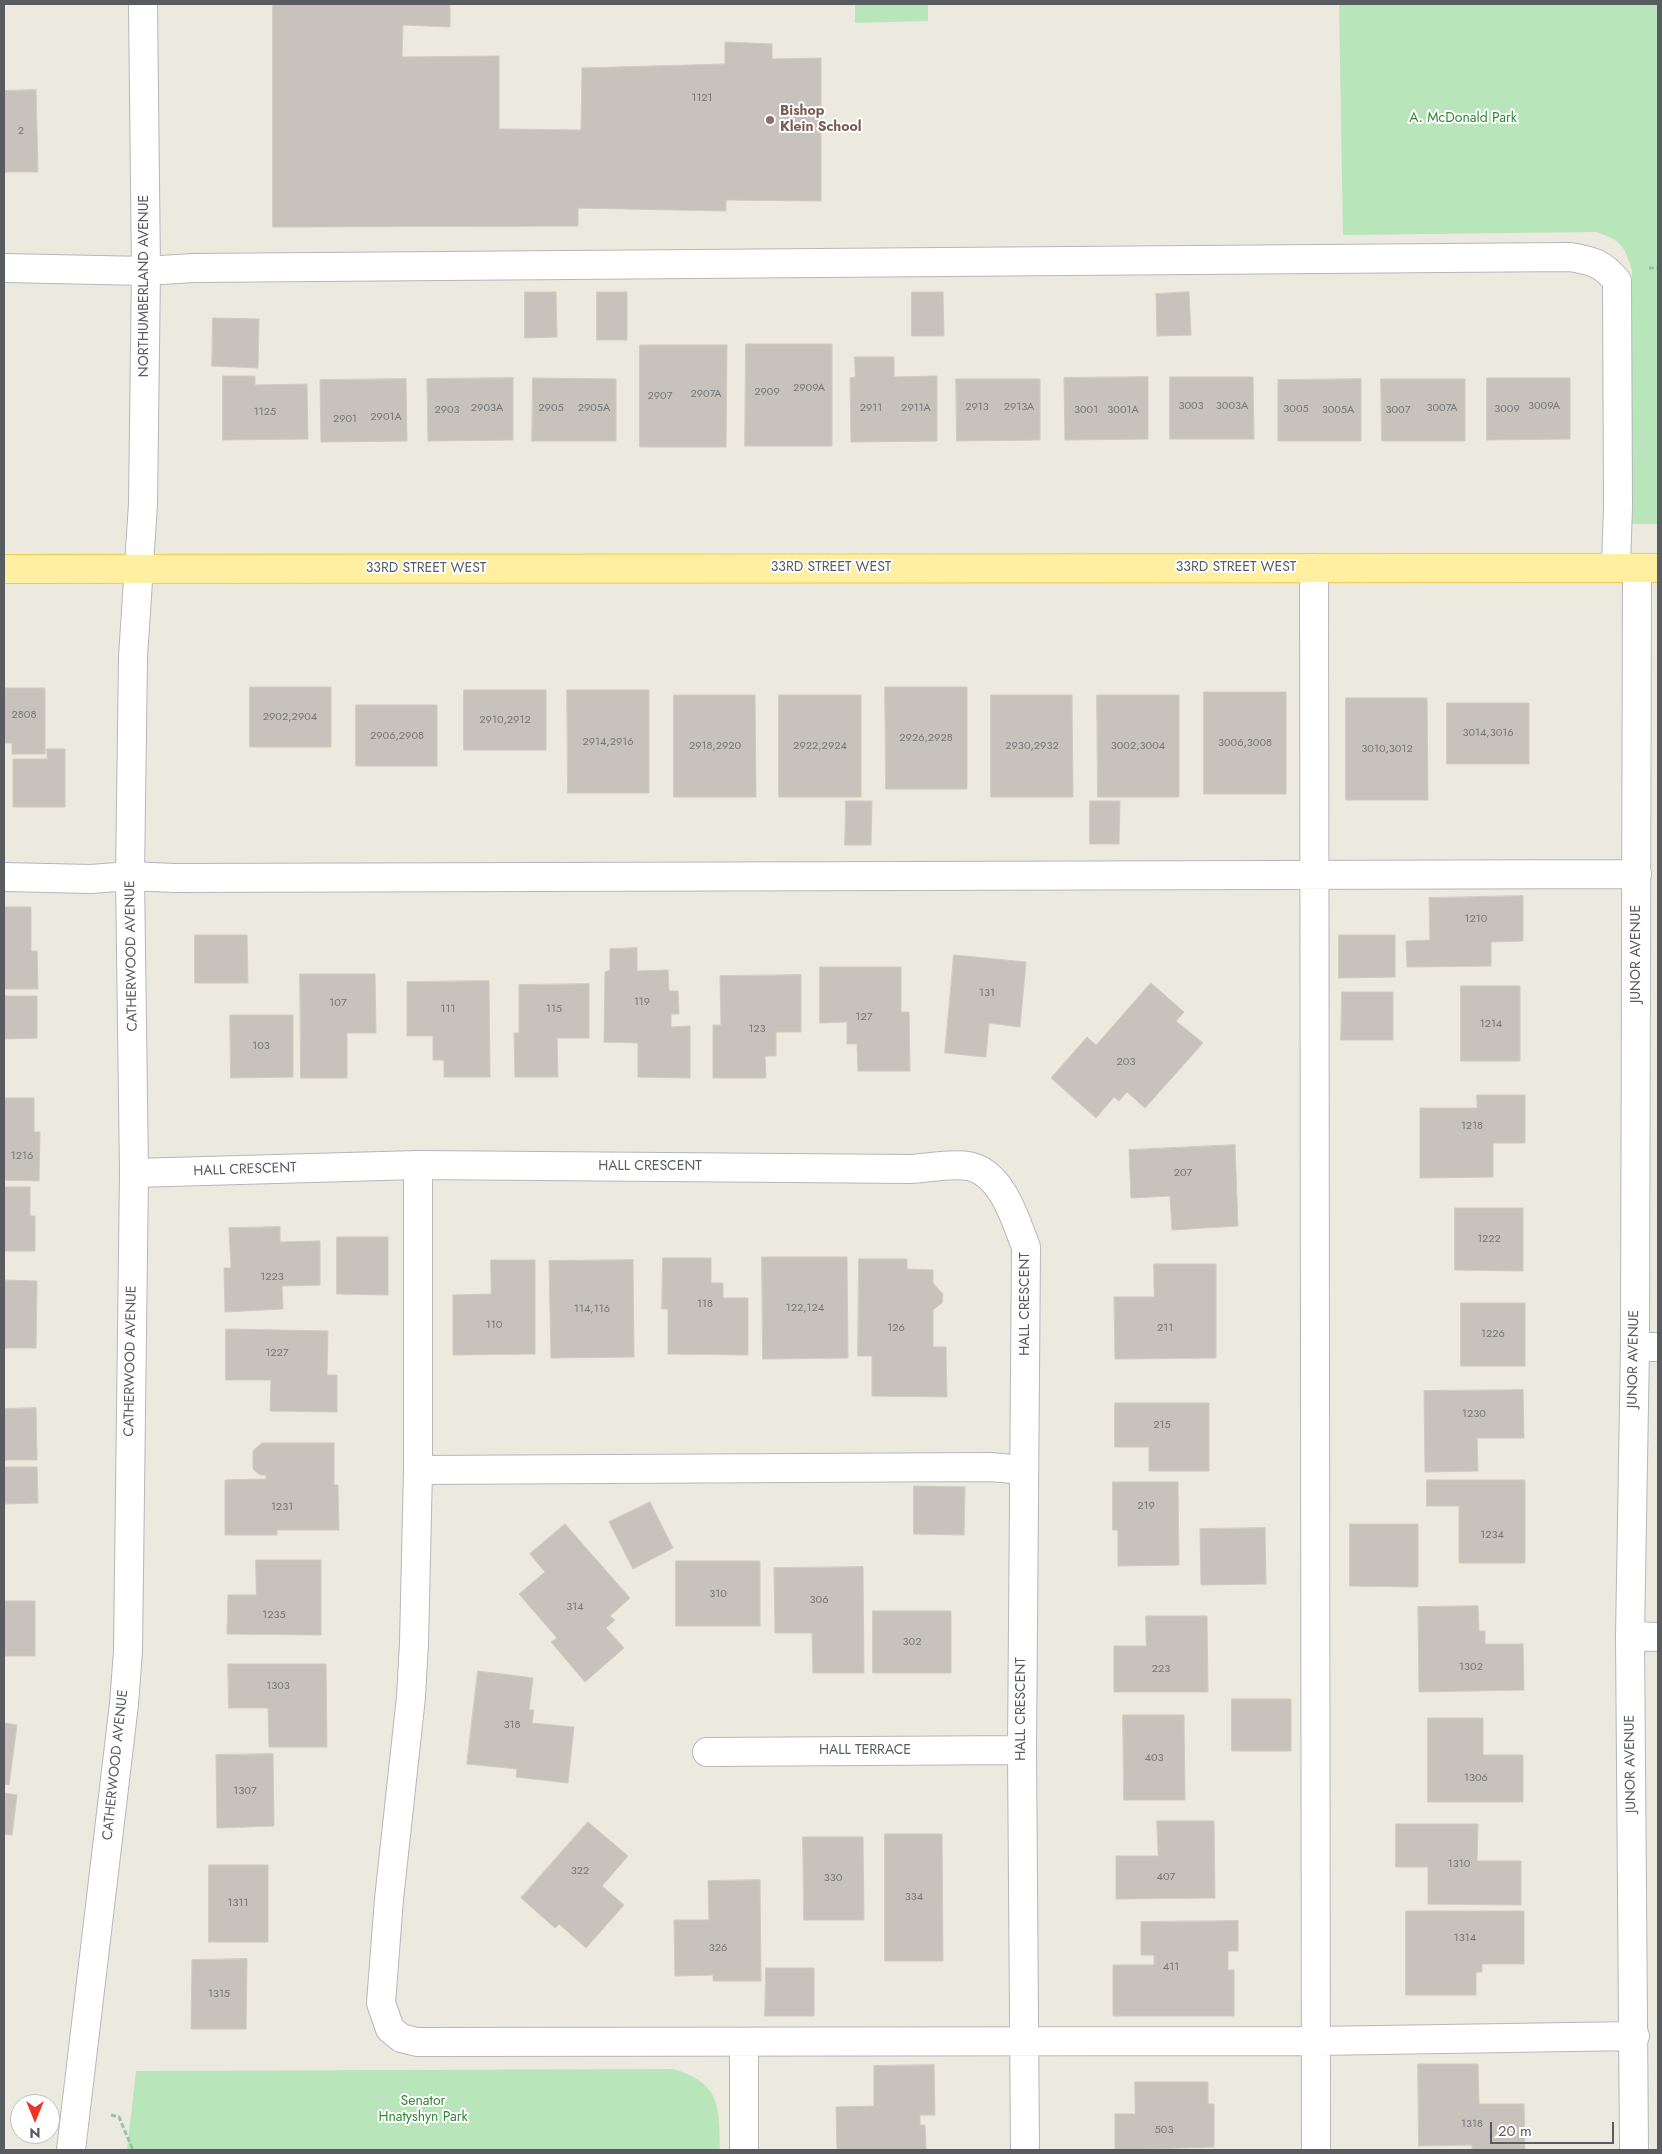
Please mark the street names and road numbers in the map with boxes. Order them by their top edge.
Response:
street label: NORTHUMBERLAND AVENUE [137,195,153,377]
street label: 33RD STREET WEST [771,560,891,576]
street label: 33RD STREET WEST [1176,560,1296,576]
street label: 33RD STREET WEST [366,561,486,577]
street label: CATHERWOOD AVENUE [122,880,142,1032]
street label: JUNOR AVENUE [1629,905,1645,1003]
street label: HALL CRESCENT [598,1159,702,1175]
street label: HALL CRESCENT [193,1160,297,1180]
street label: HALL CRESCENT [1018,1252,1034,1356]
street label: CATHERWOOD AVENUE [121,1285,141,1437]
street label: JUNOR AVENUE [1625,1310,1643,1408]
street label: HALL CRESCENT [1014,1657,1030,1761]
street label: CATHERWOOD AVENUE [100,1689,132,1841]
street label: JUNOR AVENUE [1622,1715,1640,1813]
street label: HALL TERRACE [819,1743,911,1759]

